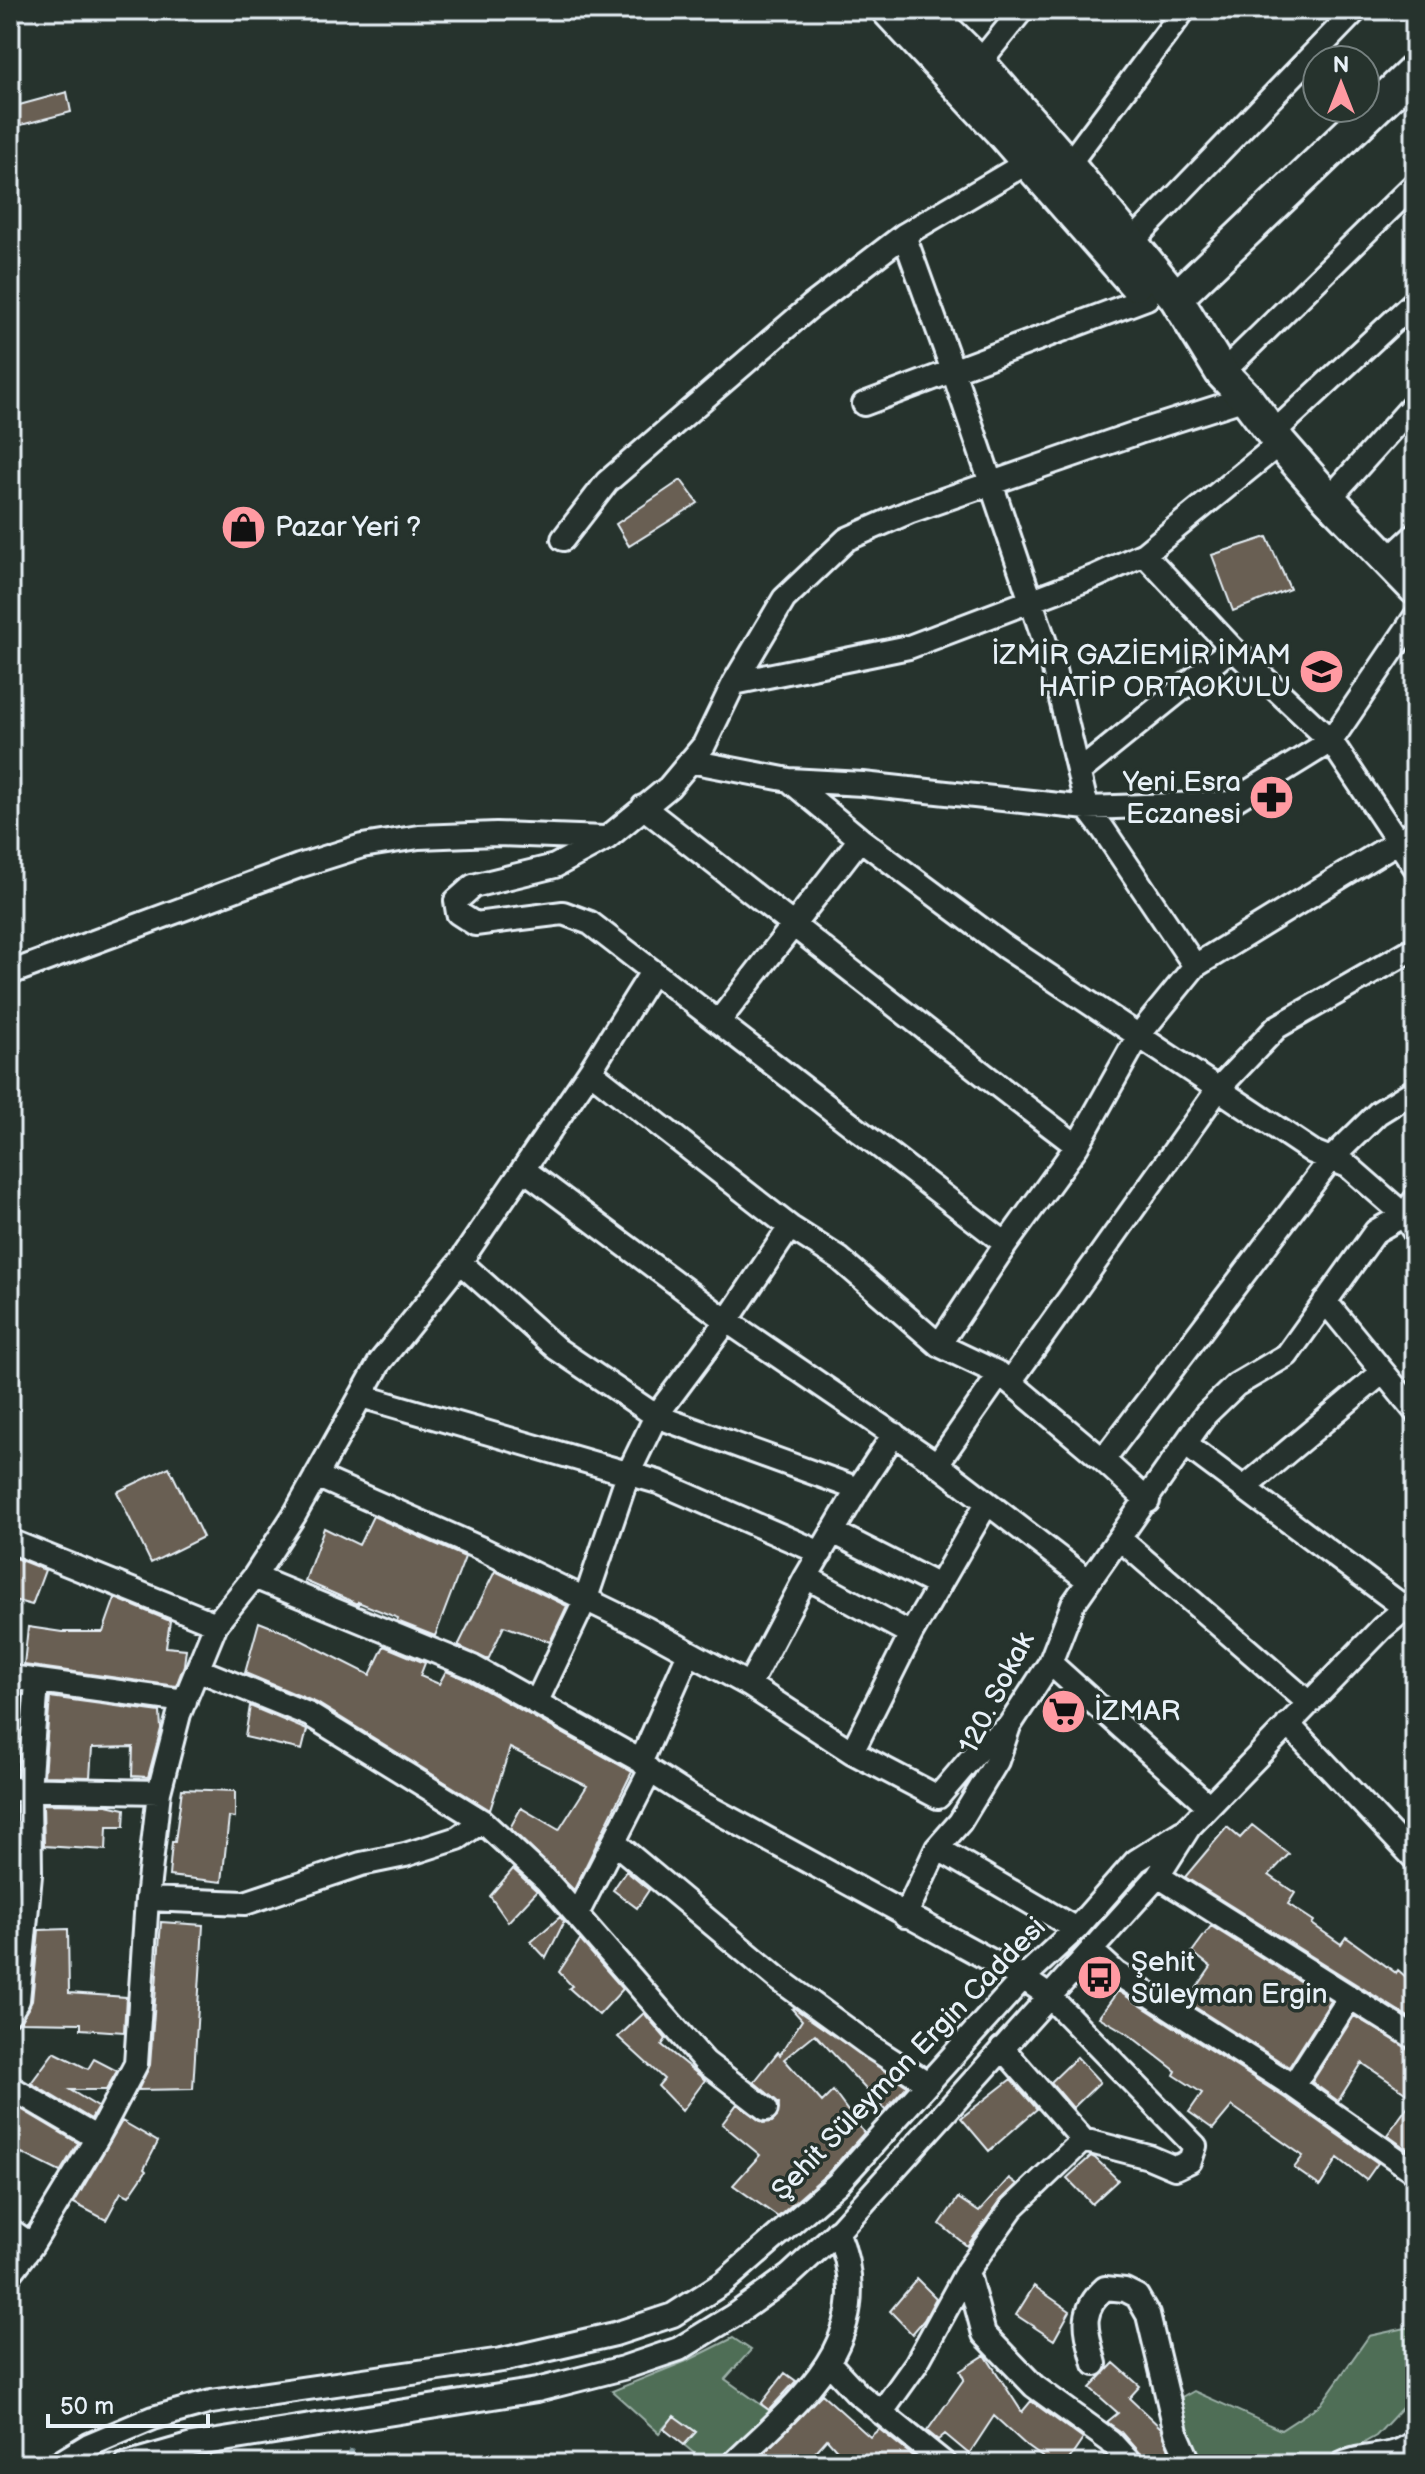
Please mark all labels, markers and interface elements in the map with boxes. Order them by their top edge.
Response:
north arrow [1301,44,1381,124]
text: N [1333,52,1349,79]
shop icon: Pazar Yeri ? [220,503,268,551]
place label: Pazar Yeri ? [275,511,421,544]
place label: İZMİR GAZİEMİR İMAM HATİP ORTAOKULU [992,638,1291,704]
school or university icon: İZMİR GAZİEMİR İMAM HATİP ORTAOKULU [1298,647,1346,695]
place label: Yeni Esra Eczanesi [1122,766,1241,831]
pharmacy icon: Yeni Esra Eczanesi [1248,774,1296,822]
street label: 120. Sokak [952,1626,1042,1759]
supermarket icon: İZMAR [1039,1687,1087,1735]
place label: İZMAR [1094,1694,1180,1728]
street label: Şehit Süleyman Ergin Caddesi [765,1911,1053,2207]
place label: Şehit Süleyman Ergin [1131,1946,1328,2011]
bus stop icon: Şehit Süleyman Ergin [1076,1954,1124,2002]
scale bar [48,2378,208,2428]
text: 50 m [60,2392,114,2421]

